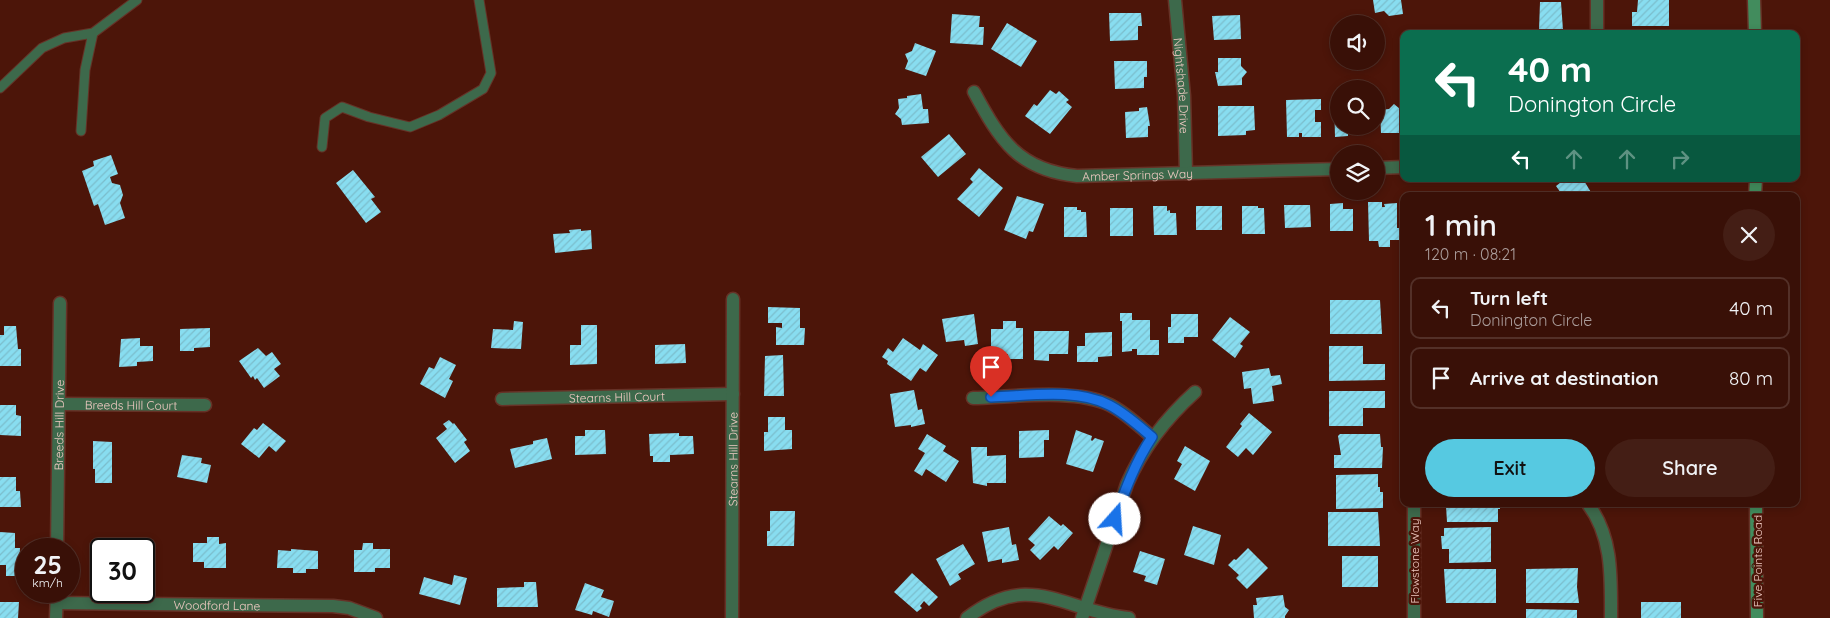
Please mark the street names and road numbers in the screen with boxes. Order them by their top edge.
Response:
street label: Nightshade Drive [1171,37,1192,134]
street label: Amber Springs Way [1082,165,1193,183]
street label: Breeds Hill Drive [50,379,67,471]
street label: Stearns Hill Court [569,388,665,405]
street label: Breeds Hill Court [85,397,177,412]
street label: Stearns Hill Drive [725,412,740,506]
street label: Five Points Road [1750,515,1765,607]
street label: Flowstone Way [1407,518,1422,604]
street label: Woodford Lane [174,597,261,613]

